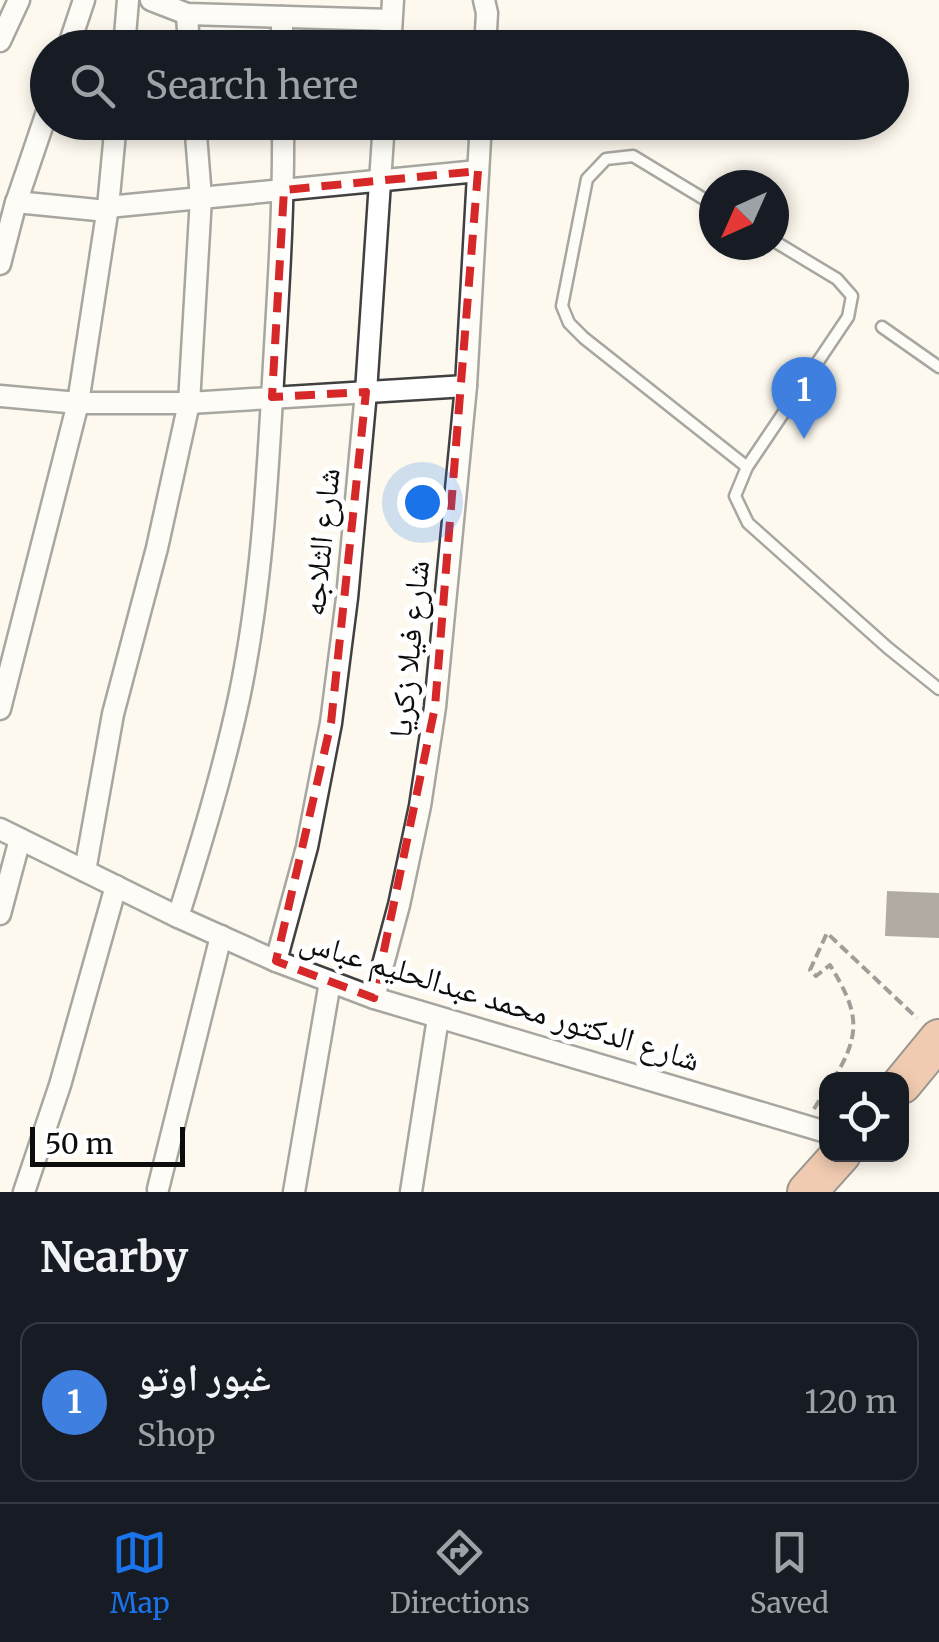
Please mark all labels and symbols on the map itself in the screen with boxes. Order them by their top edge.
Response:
north arrow [699,170,789,260]
pin: 1 [772,356,836,439]
street label: شارع الثلاجه [293,466,349,618]
your location [397,477,448,528]
street label: شارع فيلا زكريا [380,558,438,740]
street label: شارع الدكتور محمد عبدالحليم عباس [295,920,705,1081]
scale bar [30,1122,185,1166]

